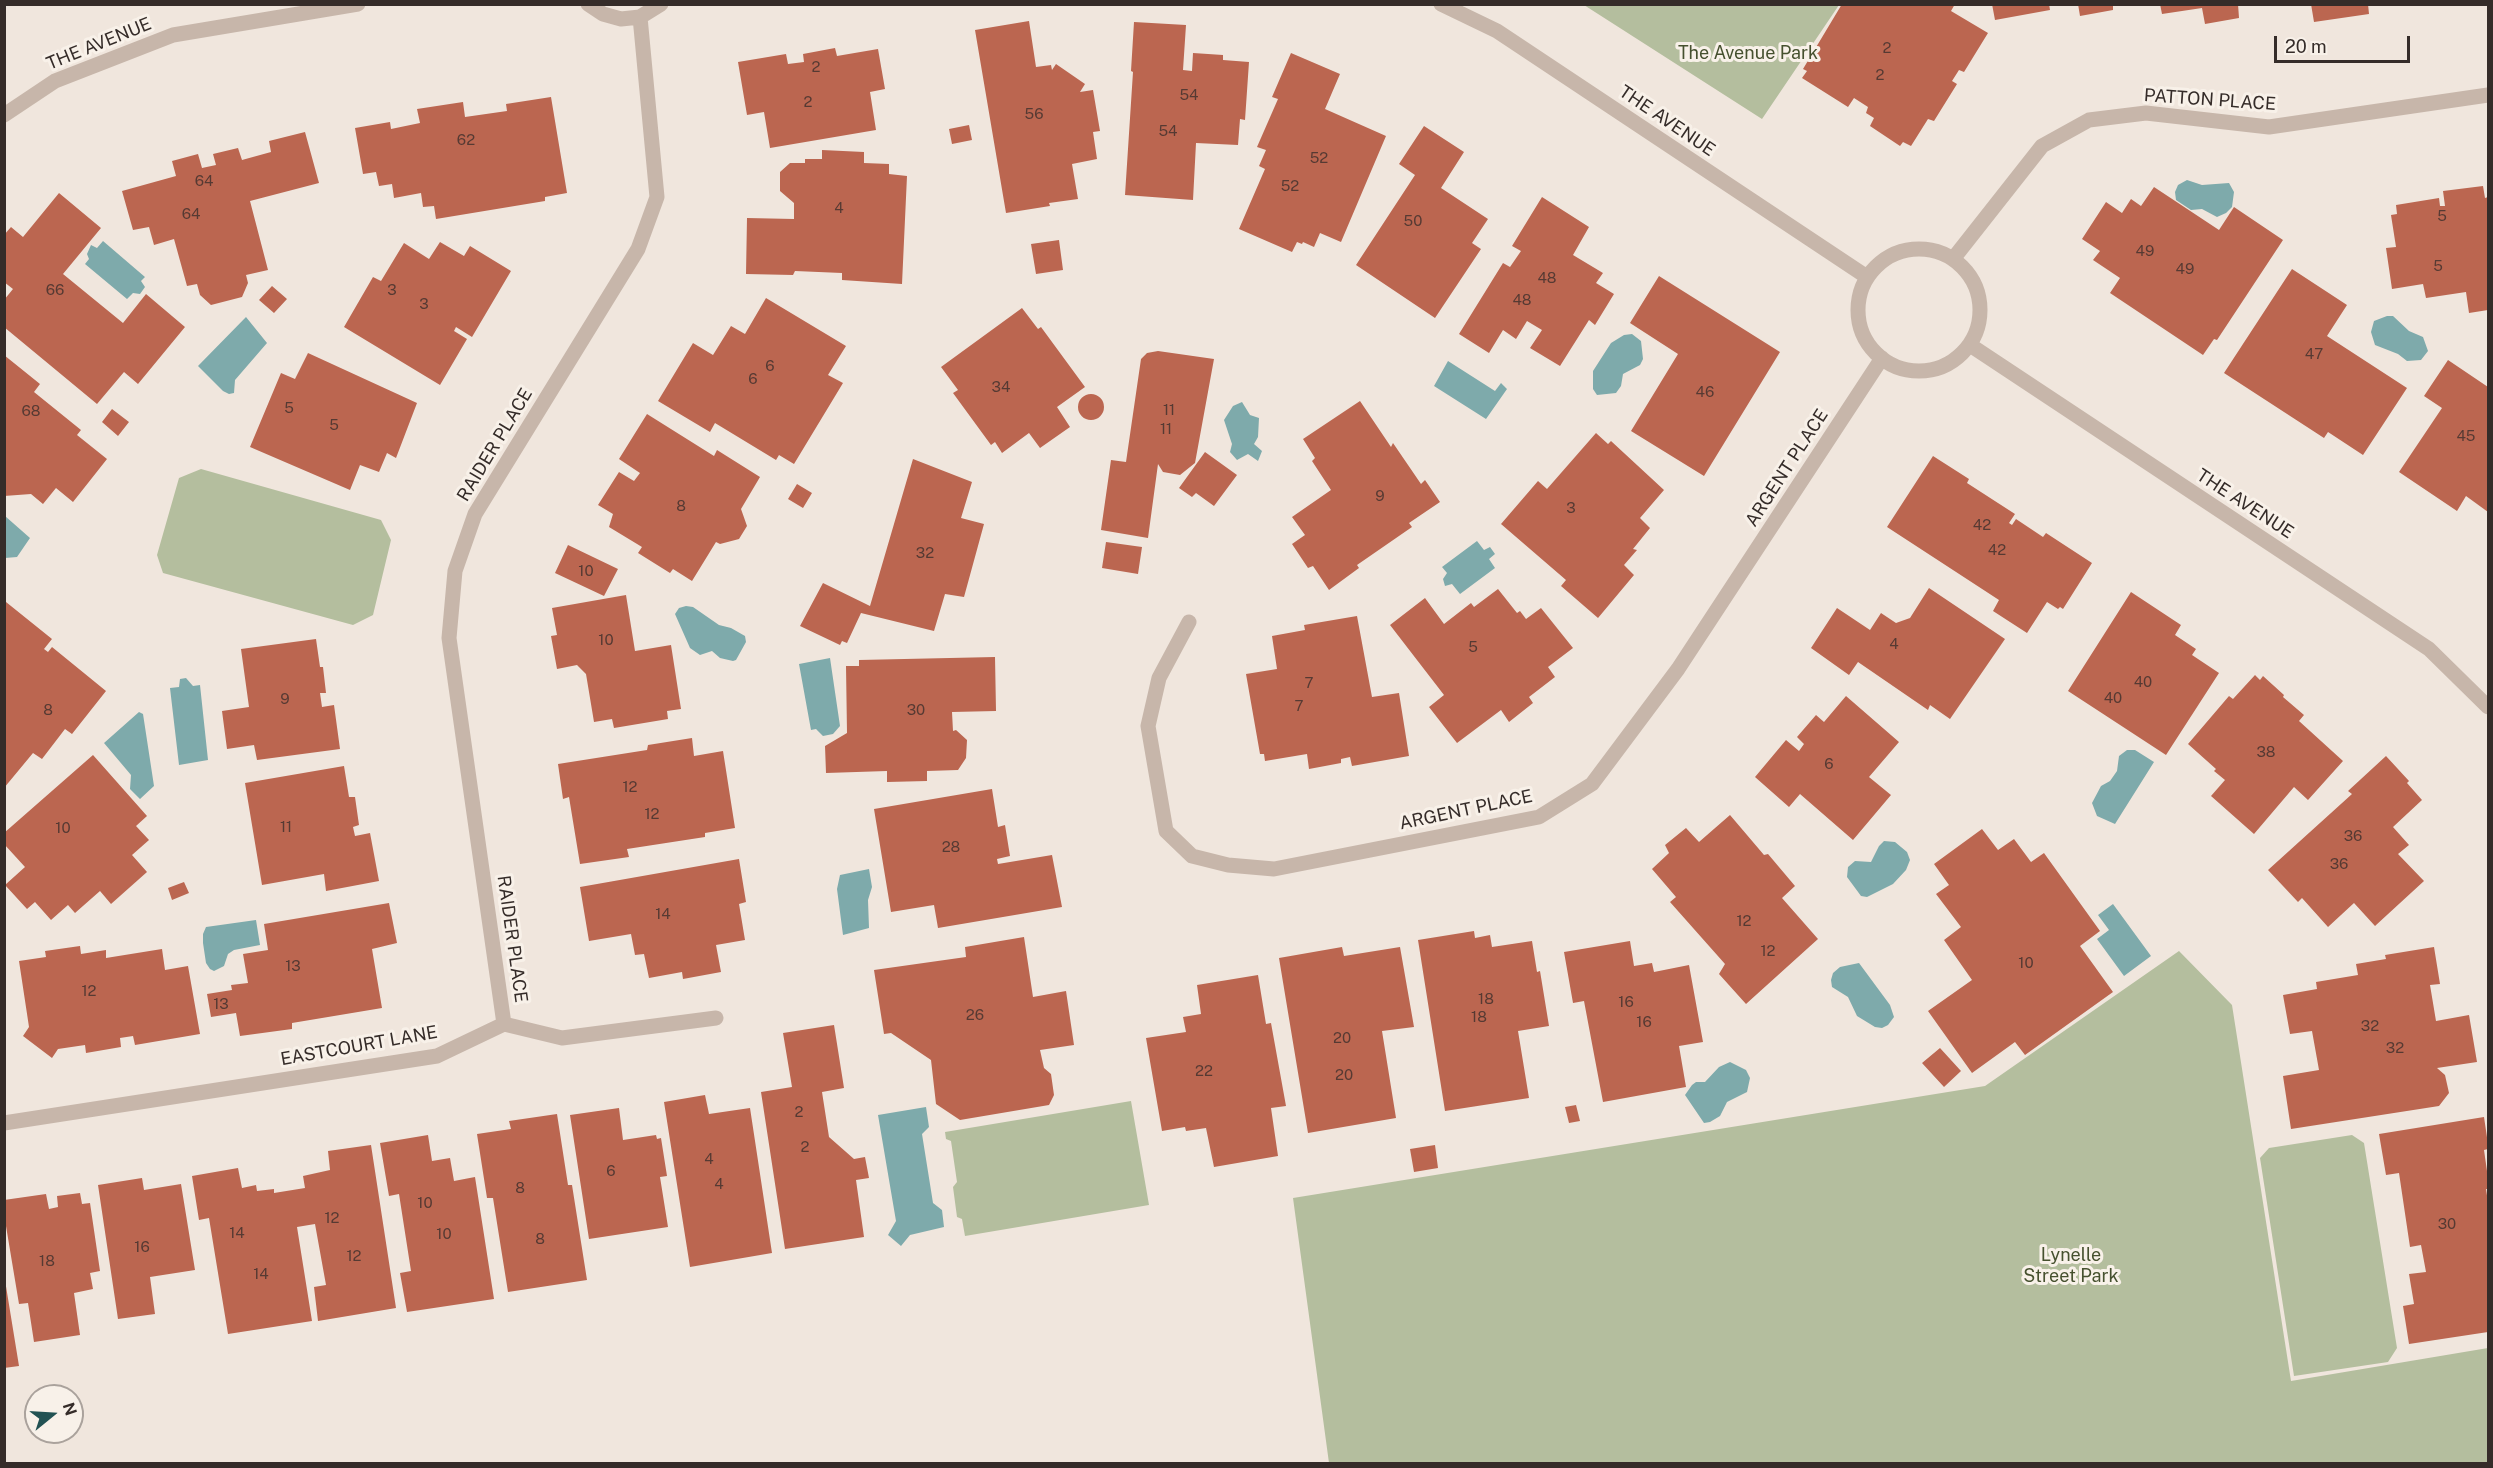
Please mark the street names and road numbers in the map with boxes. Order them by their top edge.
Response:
street label: THE AVENUE [43,13,155,75]
street label: THE AVENUE [1615,81,1719,161]
street label: PATTON PLACE [2143,85,2277,115]
street label: RAIDER PLACE [453,384,537,506]
street label: ARGENT PLACE [1741,405,1833,531]
street label: THE AVENUE [2192,465,2298,543]
street label: ARGENT PLACE [1397,785,1535,835]
street label: RAIDER PLACE [492,874,532,1004]
street label: EASTCOURT LANE [279,1022,439,1070]

